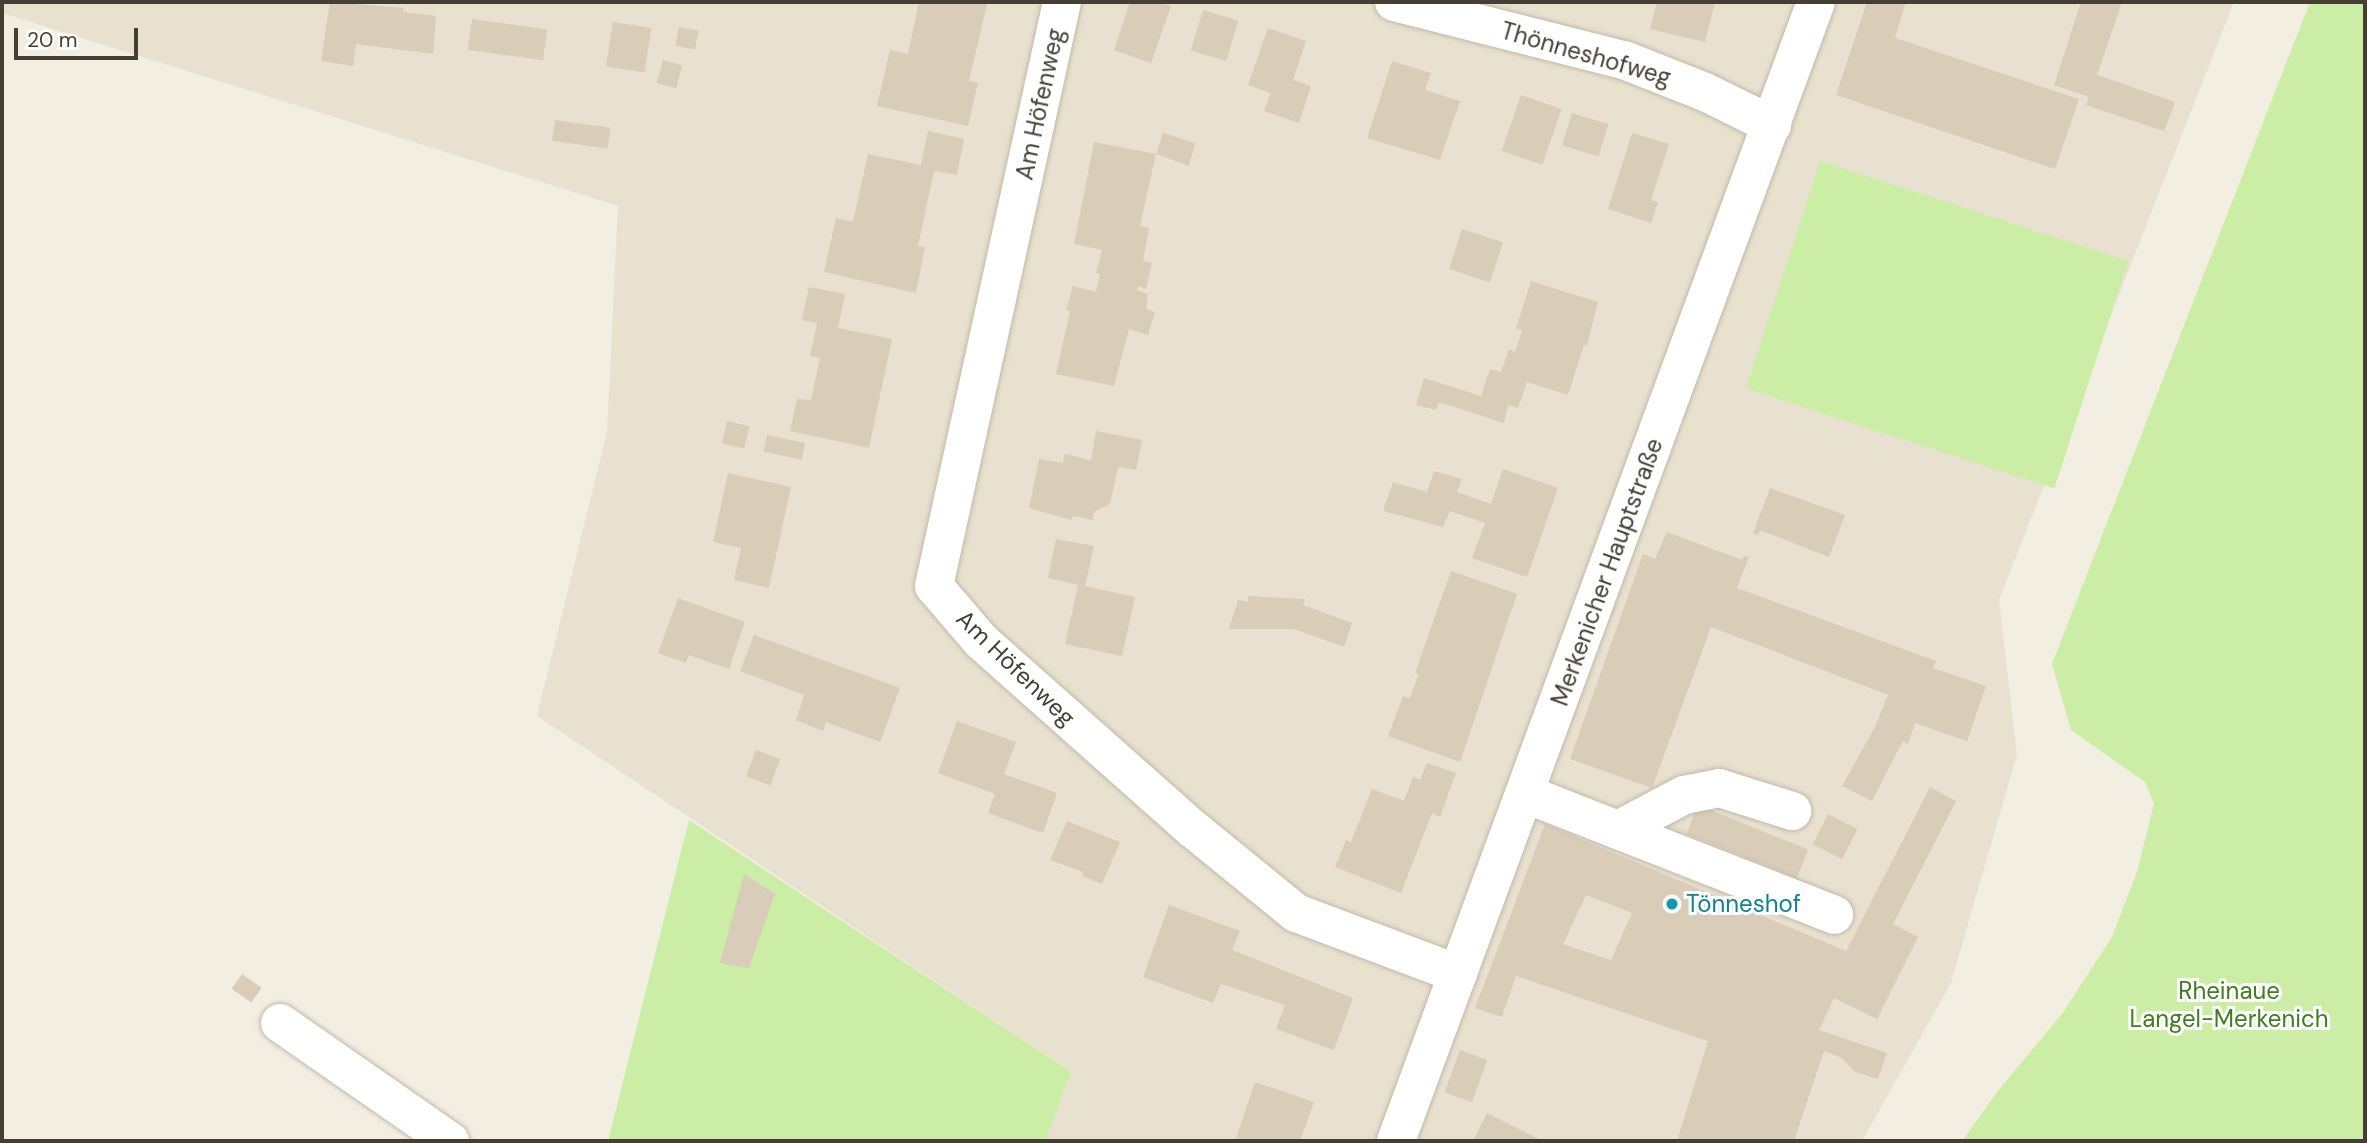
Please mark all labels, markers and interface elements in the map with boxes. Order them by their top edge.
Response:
scale bar [18,14,142,58]
street label: Thönneshofweg [1498,16,1674,92]
text: 20 m [27,26,78,54]
street label: Am Höfenweg [1010,26,1070,182]
street label: Merkenicher Hauptstraße [1545,434,1669,710]
street label: Am Höfenweg [951,604,1081,732]
place label: Tönneshof [1686,890,1801,918]
marker: Tönneshof [1664,896,1680,912]
park label: Rheinaue Langel-Merkenich [2130,977,2328,1033]

